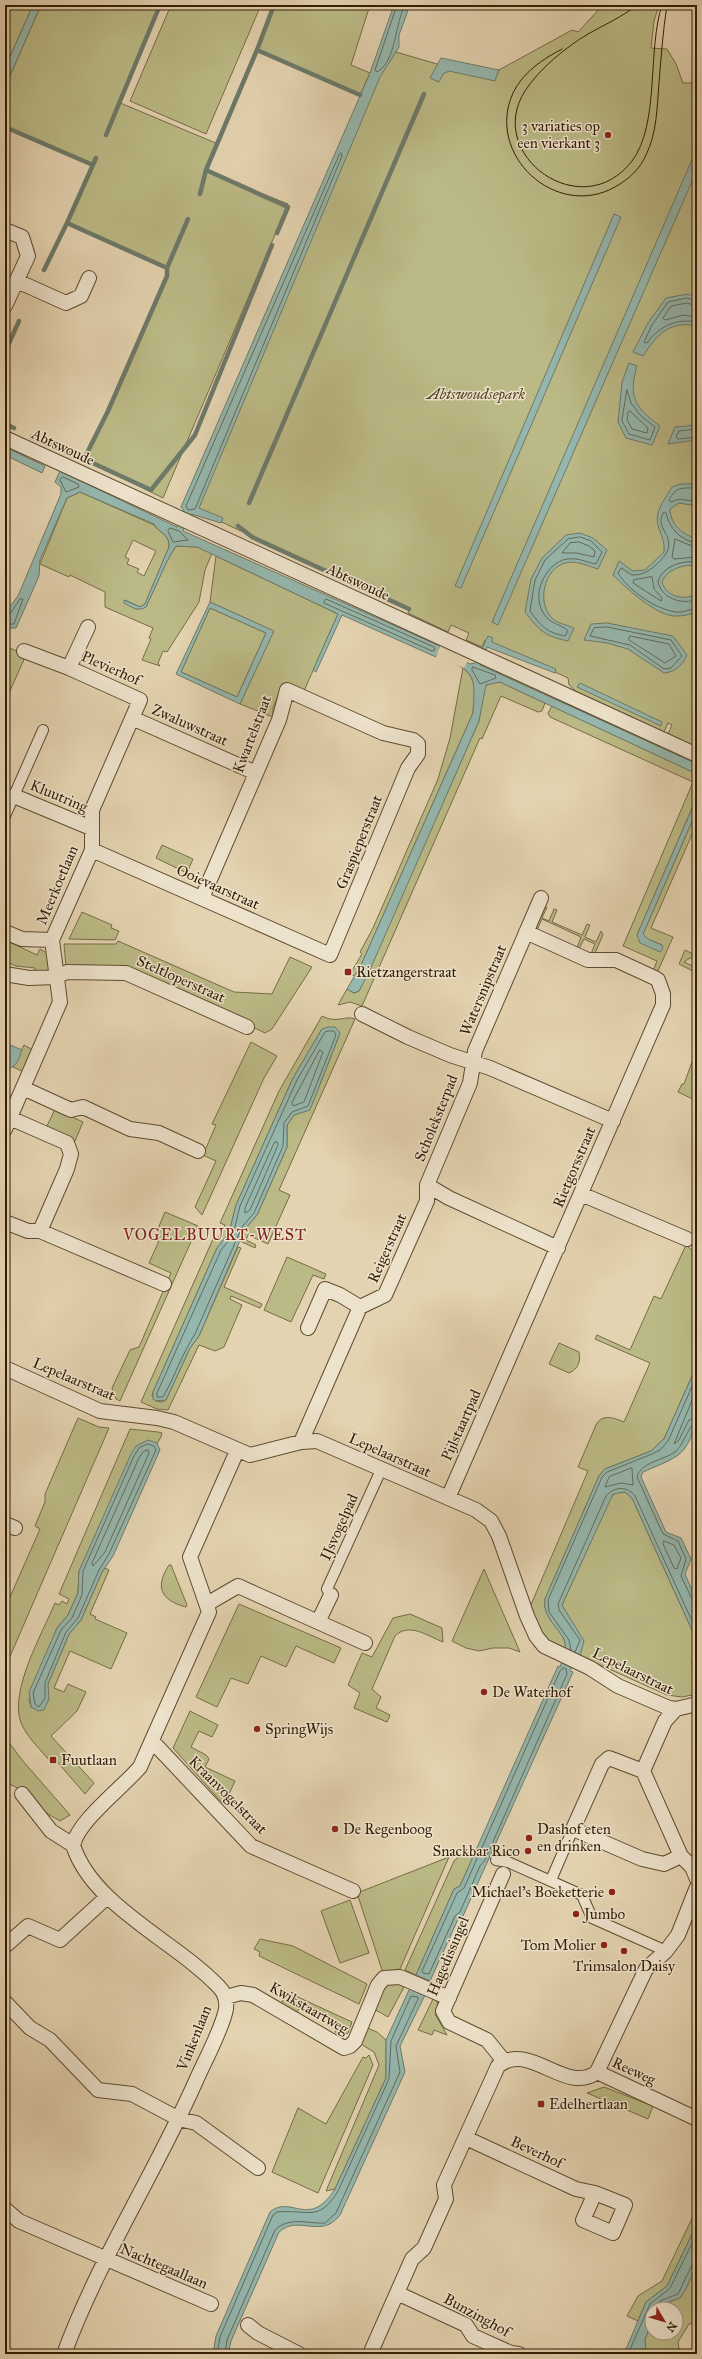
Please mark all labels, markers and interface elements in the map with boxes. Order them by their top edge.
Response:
place label: 3 variaties op een vierkant 3 [517,117,600,152]
marker: 3 variaties op een vierkant 3 [603,130,613,140]
park label: Abtswoudsepark [425,385,525,404]
street label: Abtswoude [28,424,97,469]
street label: Abtswoude [323,559,392,604]
street label: Plevierhof [79,647,146,690]
street label: Kwartelstraat [229,692,275,775]
street label: Zwaluwstraat [149,700,231,750]
street label: Kluutring [28,776,91,817]
street label: Graspieperstraat [332,792,386,892]
street label: Meerkoetlaan [32,843,82,927]
street label: Ooievaarstraat [174,861,263,914]
street label: Watersnipstraat [456,941,510,1038]
street label: Steltloperstraat [134,951,229,1007]
place label: Rietzangerstraat [356,963,458,981]
marker: Rietzangerstraat [343,967,353,977]
street label: Scholeksterpad [410,1072,462,1164]
street label: Rietgorsstraat [549,1123,599,1210]
street label: Reigerstraat [364,1210,411,1286]
district label: VOGELBUURT-WEST [122,1225,307,1244]
street label: Lepelaarstraat [30,1354,119,1405]
street label: Pijlstaartpad [437,1386,485,1463]
street label: Lepelaarstraat [346,1429,434,1481]
street label: IJsvogelpad [316,1490,363,1564]
street label: Lepelaarstraat [590,1644,677,1699]
place label: De Waterhof [492,1683,574,1701]
marker: De Waterhof [479,1687,489,1697]
place label: SpringWijs [265,1720,333,1738]
marker: SpringWijs [252,1724,262,1734]
place label: Fuutlaan [61,1751,117,1769]
street label: Kraanvogelstraat [185,1752,271,1838]
marker: Fuutlaan [48,1755,58,1765]
place label: De Regenboog [343,1820,433,1838]
place label: Dashof eten en drinken [537,1820,611,1855]
marker: De Regenboog [330,1824,340,1834]
marker: Dashof eten en drinken [524,1833,534,1843]
place label: Snackbar Rico [433,1842,520,1860]
marker: Snackbar Rico [523,1846,533,1856]
place label: Michael's Boeketterie [471,1883,604,1901]
marker: Michael's Boeketterie [607,1887,617,1897]
place label: Jumbo [582,1905,626,1924]
marker: Jumbo [571,1909,581,1919]
street label: Hagedissingel [423,1913,473,1999]
place label: Tom Molier [521,1936,596,1954]
marker: Tom Molier [599,1940,609,1950]
marker: Trimsalon Daisy [619,1946,629,1956]
place label: Trimsalon Daisy [573,1957,676,1975]
street label: Kwikstaartweg [266,1978,353,2038]
street label: Vinkenlaan [172,2003,215,2074]
street label: Reeweg [609,2053,660,2089]
place label: Edelhertlaan [549,2095,628,2113]
marker: Edelhertlaan [536,2099,546,2109]
street label: Beverhof [508,2132,569,2173]
street label: Nachtegaallaan [117,2239,211,2293]
street label: Bunzinghof [441,2289,516,2342]
north arrow [644,2301,684,2341]
text: N [663,2319,679,2335]

